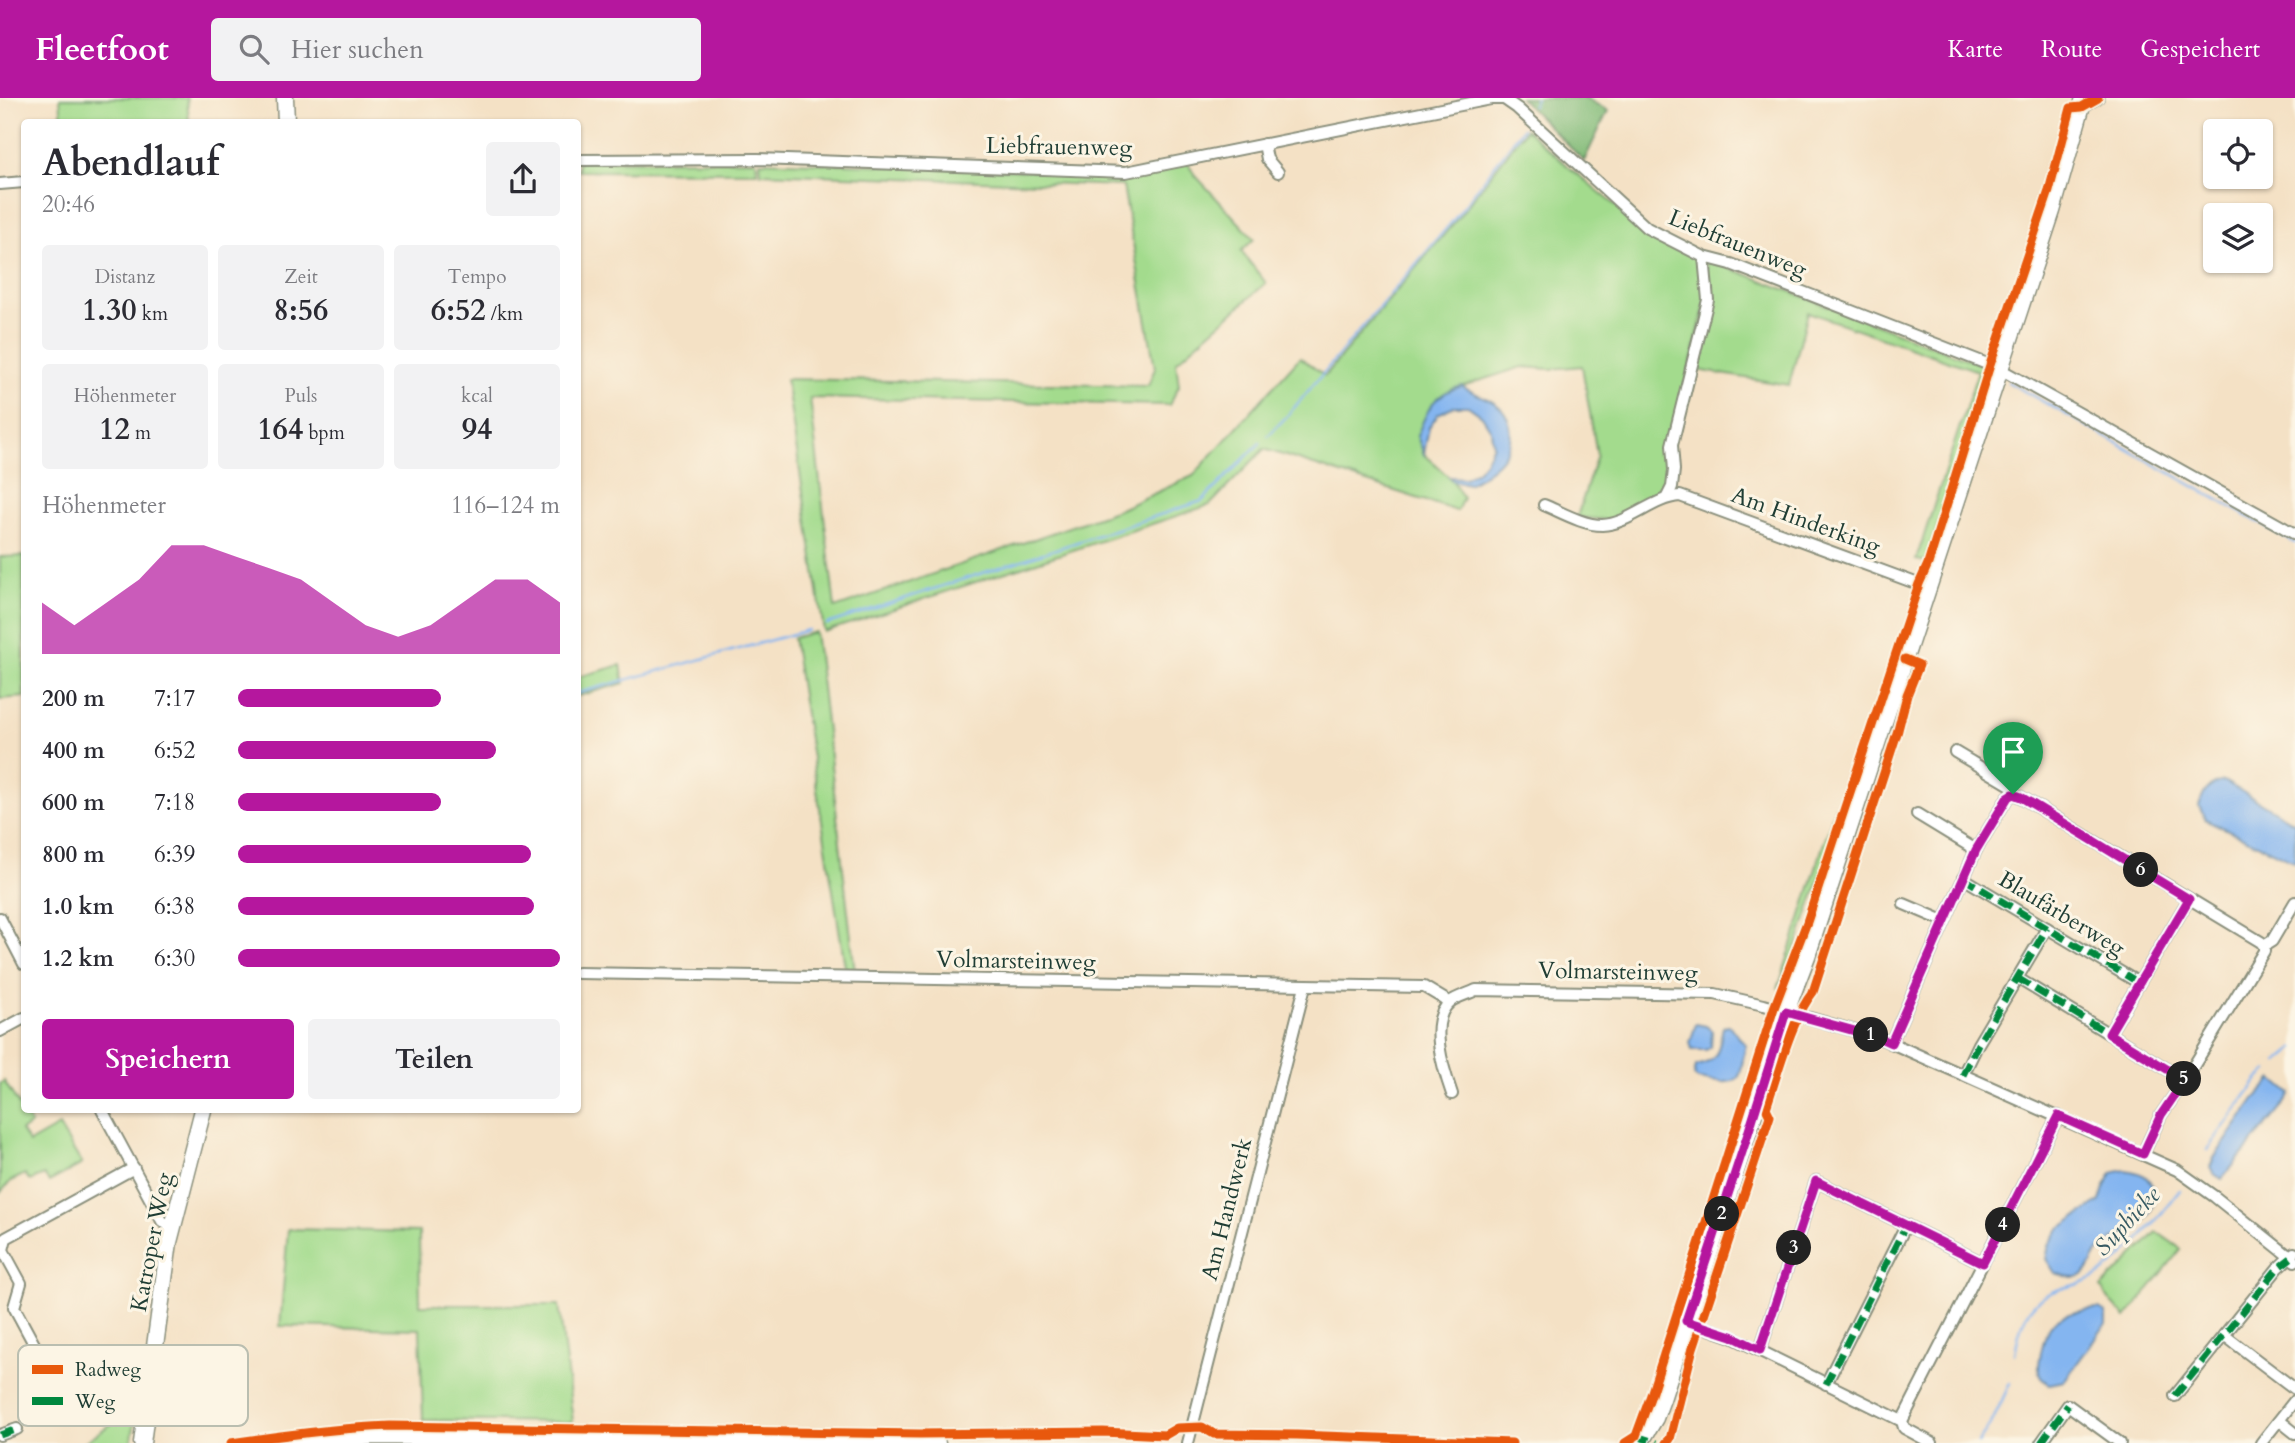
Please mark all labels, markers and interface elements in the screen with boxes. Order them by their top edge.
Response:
search box [211,18,701,81]
text: Fleetfoot [35,27,169,72]
icon: search [235,30,273,68]
text: Hier suchen [291,32,424,67]
text: Karte [1948,33,2003,66]
text: Route [2041,33,2102,66]
text: Gespeichert [2140,33,2260,66]
map controls [2203,119,2273,273]
button: locate [2203,119,2273,189]
street label: Liebfrauenweg [986,130,1133,163]
text: Abendlauf [42,137,219,189]
button: share [486,142,560,216]
text: 20:46 [42,189,95,220]
street label: Liebfrauenweg [1664,202,1812,285]
button: layers [2203,203,2273,273]
text: Distanz [95,264,155,290]
text: Zeit [284,264,318,290]
text: Tempo [447,264,507,290]
text: 1.30 [82,290,137,331]
text: 8:56 [274,290,328,331]
text: 6:52 [431,290,486,331]
text: km [137,301,168,327]
text: /km [486,301,523,327]
text: Höhenmeter [74,383,176,409]
text: Puls [285,383,317,409]
text: kcal [461,383,493,409]
text: 12 [99,409,130,450]
text: 164 [257,409,303,450]
text: 94 [462,409,492,450]
text: m [130,420,151,446]
text: bpm [303,420,345,446]
street label: Am Hinderking [1727,479,1885,562]
text: Höhenmeter [42,490,166,521]
text: 116–124 m [451,490,560,521]
text: 200 m [42,683,105,714]
text: 7:17 [154,683,195,714]
pin [1983,722,2043,794]
icon: arrive [1994,733,2032,771]
text: 400 m [42,735,105,766]
text: 6:52 [154,735,195,766]
text: 600 m [42,787,105,818]
text: 7:18 [154,787,195,818]
text: 800 m [42,839,105,870]
text: 6:39 [154,839,195,870]
pin: 6 [2124,852,2158,888]
text: 6 [2136,856,2145,882]
street label: Blaufärberweg [1993,863,2131,963]
text: 1.0 km [42,891,114,922]
text: 6:38 [154,891,195,922]
text: 1.2 km [42,943,114,974]
text: 6:30 [154,943,195,974]
street label: Volmarsteinweg [936,944,1096,977]
street label: Volmarsteinweg [1538,955,1698,988]
pin: 1 [1854,1018,1888,1052]
button: Speichern [42,1019,294,1099]
button: Teilen [308,1019,560,1099]
text: 1 [1866,1021,1875,1047]
pin: 5 [2166,1062,2202,1096]
text: 5 [2179,1065,2188,1091]
street label: Am Handwerk [1194,1134,1259,1284]
street label: Katroper Weg [123,1170,180,1314]
water label: Supbieke [2087,1179,2169,1263]
pin: 2 [1704,1196,1740,1232]
text: 2 [1717,1200,1726,1226]
pin: 4 [1986,1208,2021,1242]
text: 4 [1998,1211,2007,1237]
pin: 3 [1776,1230,1812,1266]
text: 3 [1789,1234,1798,1260]
legend [18,1345,248,1426]
text: Radweg [75,1357,141,1383]
text: Weg [74,1389,116,1415]

